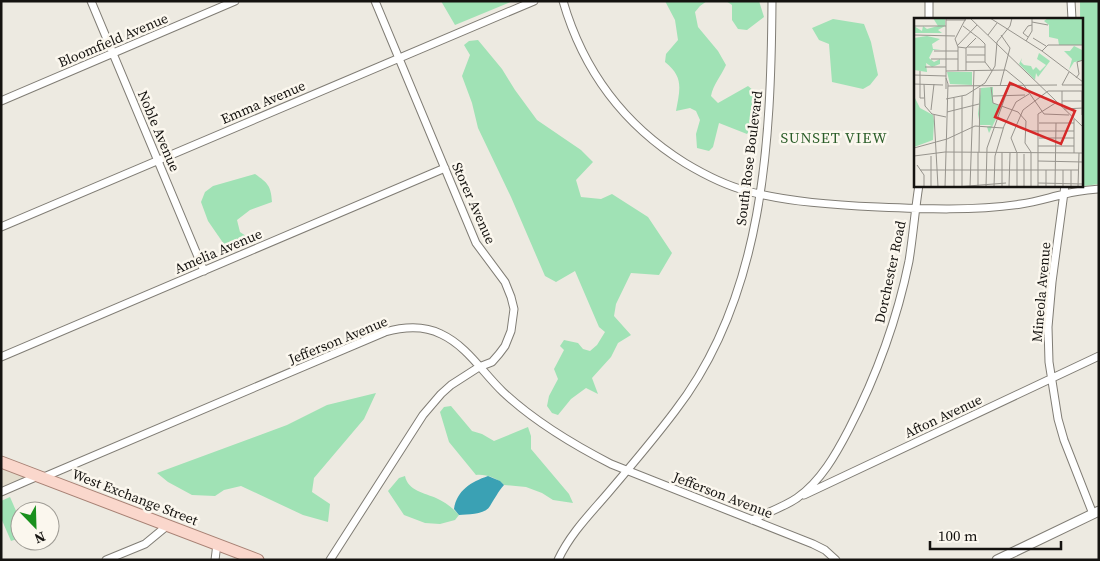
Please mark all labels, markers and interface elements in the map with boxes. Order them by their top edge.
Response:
street label: Bloomfield Avenue [55,8,171,72]
inset map [914,18,1082,186]
street label: Emma Avenue [218,75,308,129]
street label: Noble Avenue [133,87,185,175]
street label: South Rose Boulevard [731,89,767,226]
district label: SUNSET VIEW [780,127,888,148]
street label: Storer Avenue [447,159,501,247]
street label: Dorchester Road [869,219,911,325]
street label: Amelia Avenue [171,224,265,278]
street label: Mineola Avenue [1027,241,1055,343]
street label: Jefferson Avenue [284,311,391,369]
street label: Afton Avenue [901,389,985,443]
street label: West Exchange Street [69,464,201,530]
street label: Jefferson Avenue [669,466,776,523]
north arrow [10,501,60,551]
scale bar [930,518,1061,550]
text: 100 m [938,525,978,546]
text: N [31,527,49,549]

